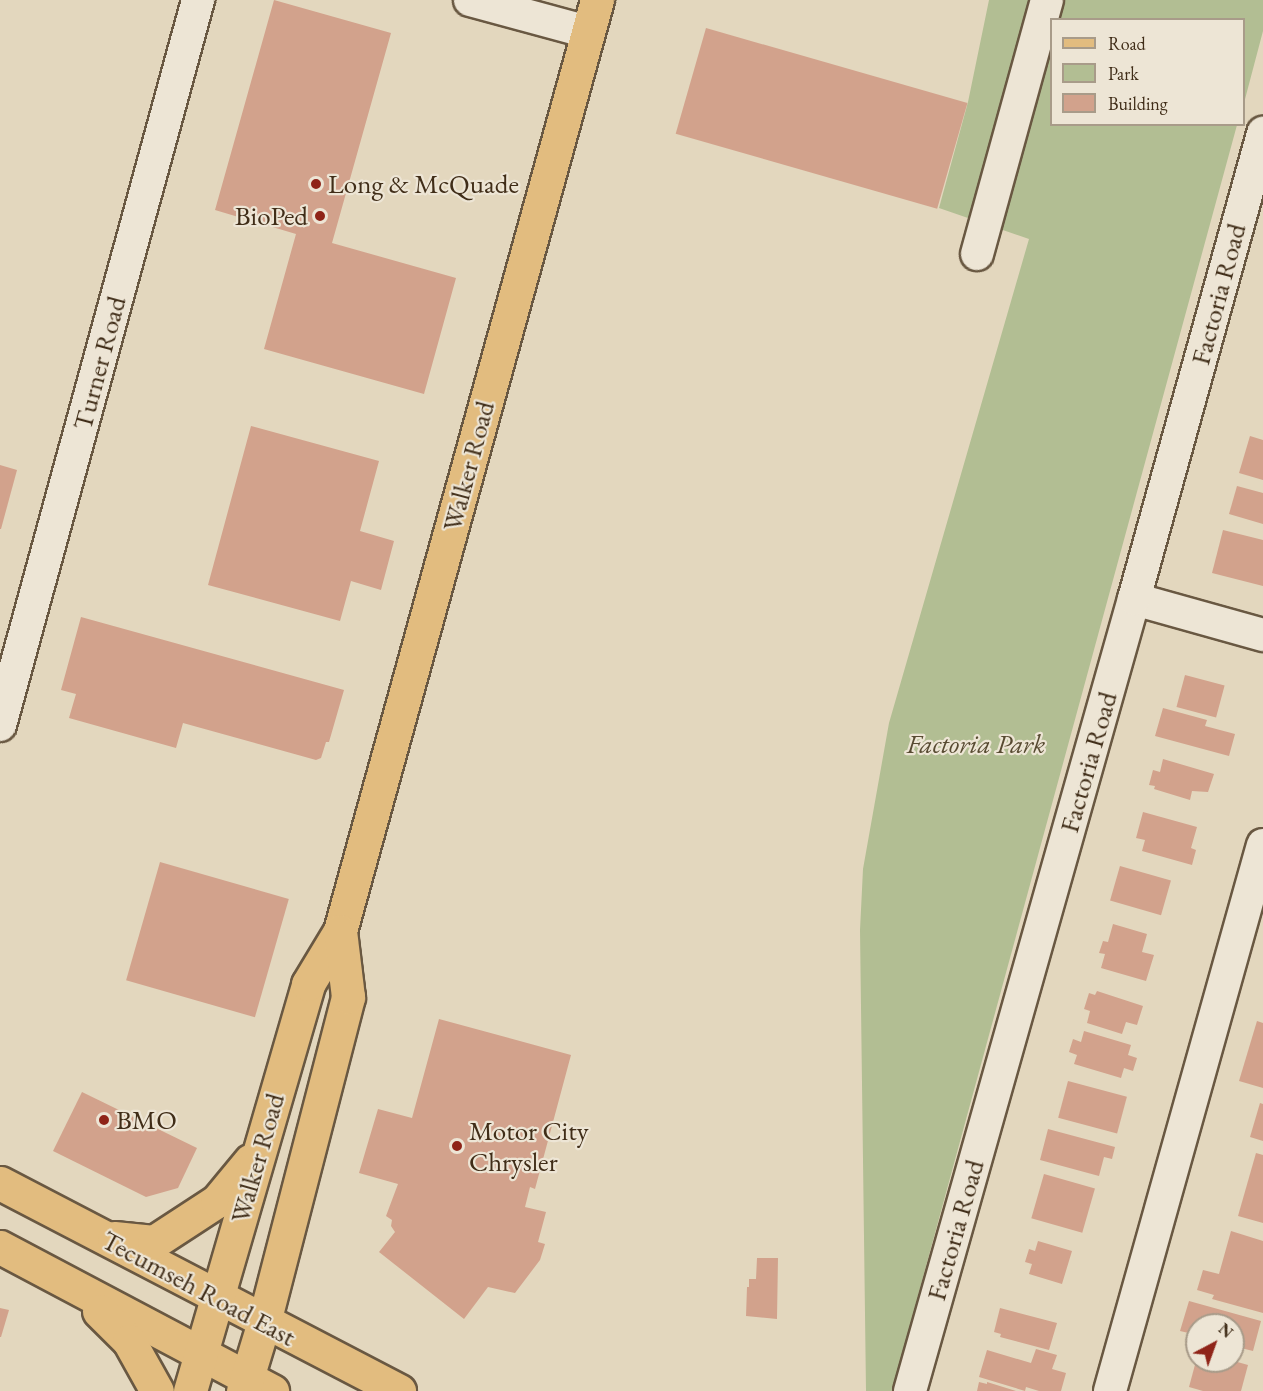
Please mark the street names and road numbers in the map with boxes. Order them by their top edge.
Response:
street label: Factoria Road [1184,220,1252,368]
street label: Turner Road [66,293,132,433]
street label: Walker Road [435,397,501,535]
street label: Factoria Road [1052,688,1124,836]
street label: Walker Road [223,1089,291,1227]
street label: Factoria Road [919,1156,991,1304]
street label: Tecumseh Road East [97,1223,301,1353]

